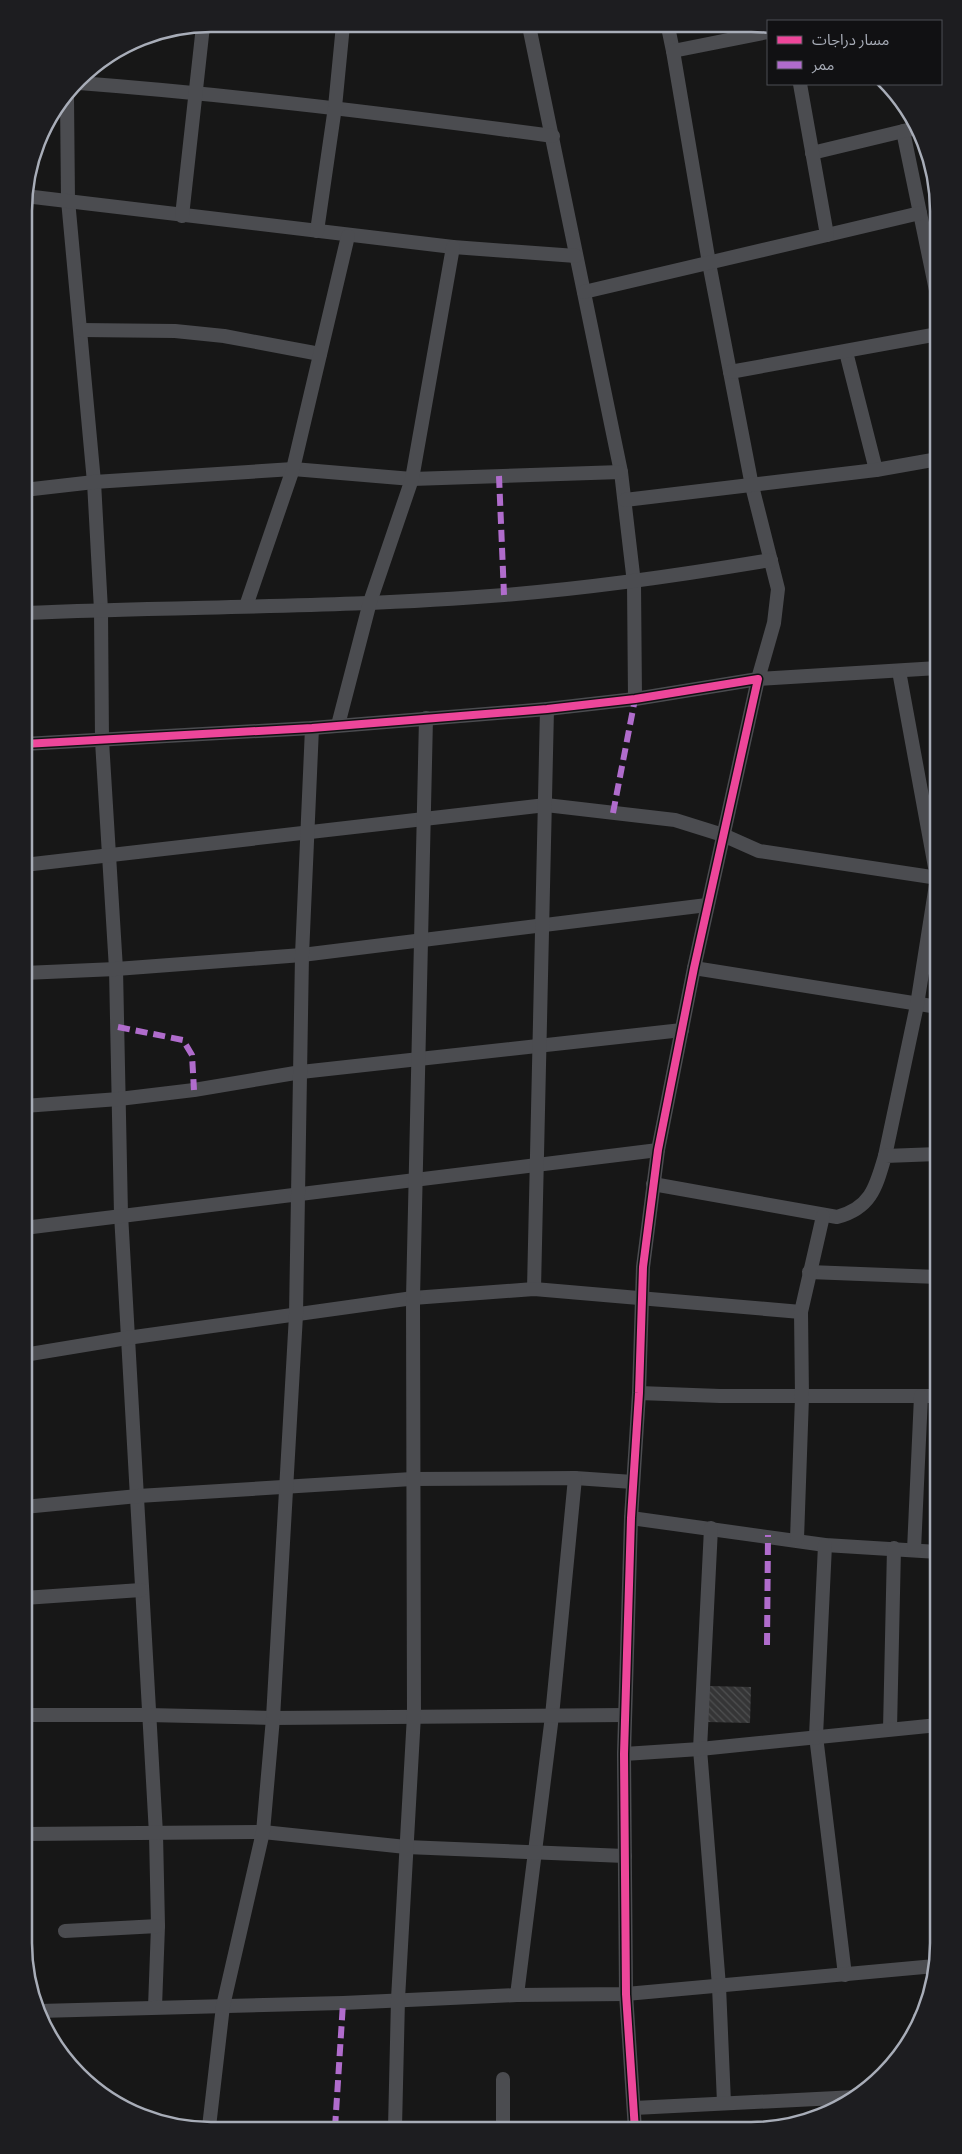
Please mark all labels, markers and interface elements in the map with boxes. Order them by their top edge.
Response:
legend [767,20,942,85]
text: مسار دراجات [812,29,889,50]
text: ممر [811,54,835,75]

